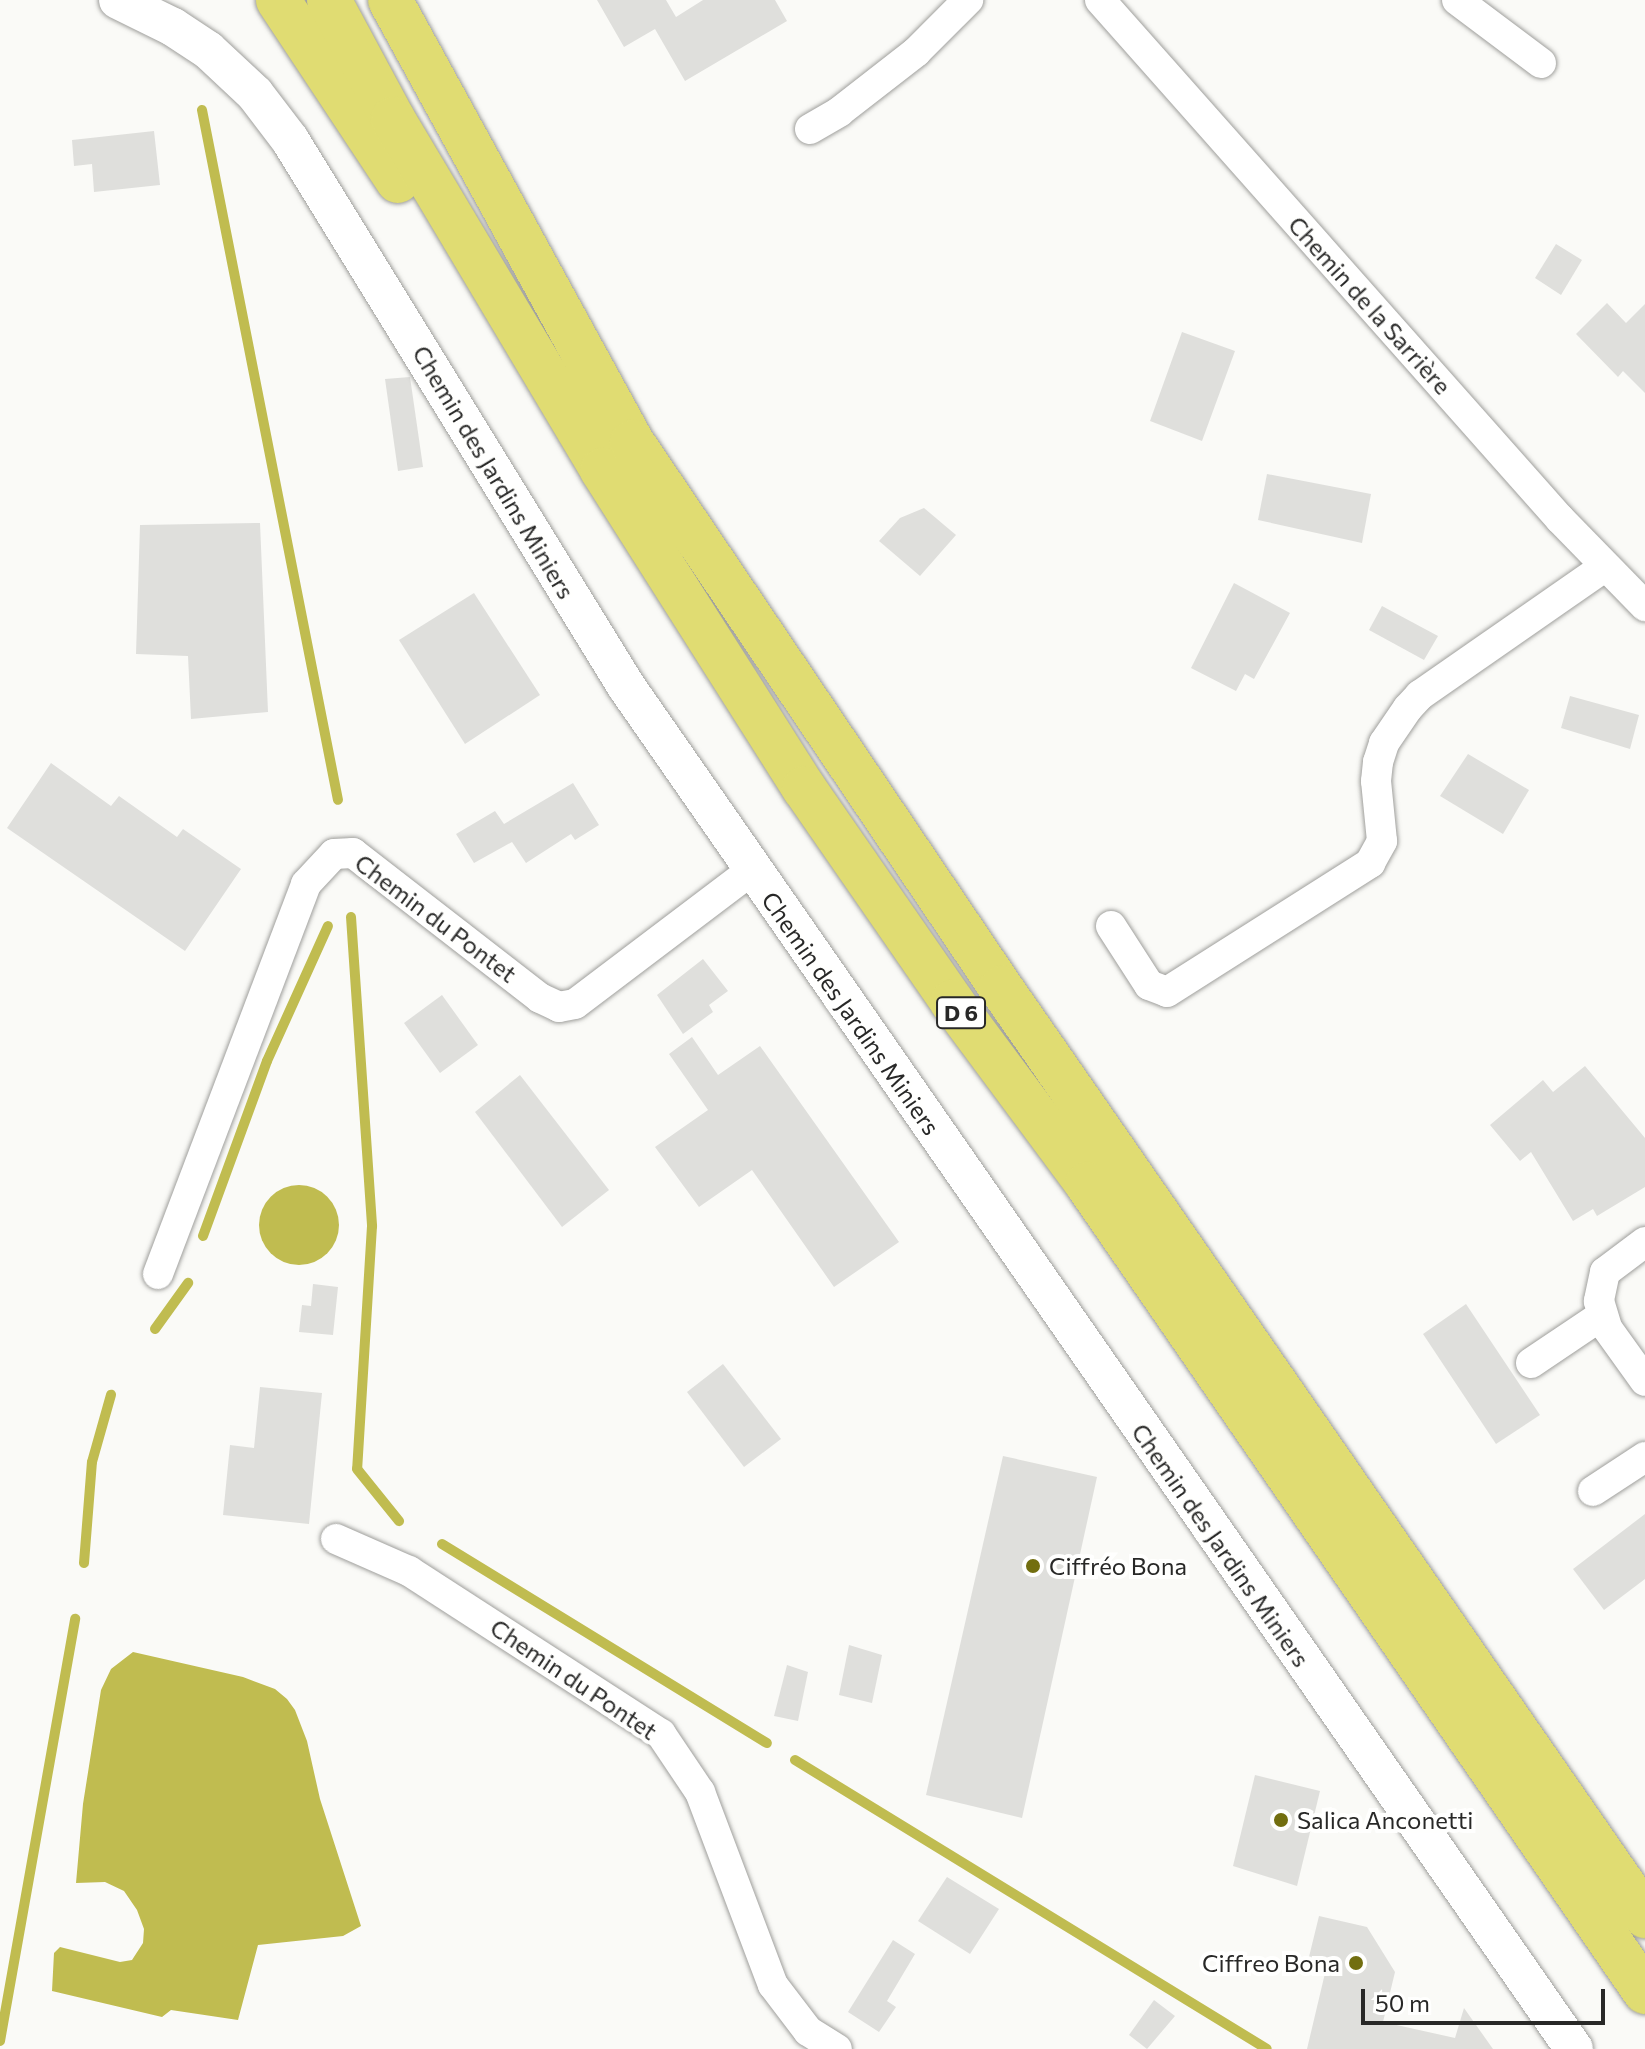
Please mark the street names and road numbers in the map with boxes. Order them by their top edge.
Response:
street label: Chemin de la Sarrière [1283,210,1457,400]
street label: Chemin des Jardins Miniers [407,340,581,604]
street label: Chemin du Pontet [350,848,522,988]
street label: Chemin des Jardins Miniers [756,886,946,1140]
road number: D 6 [935,995,987,1031]
street label: Chemin des Jardins Miniers [1126,1418,1316,1672]
street label: Chemin du Pontet [485,1613,663,1745]

